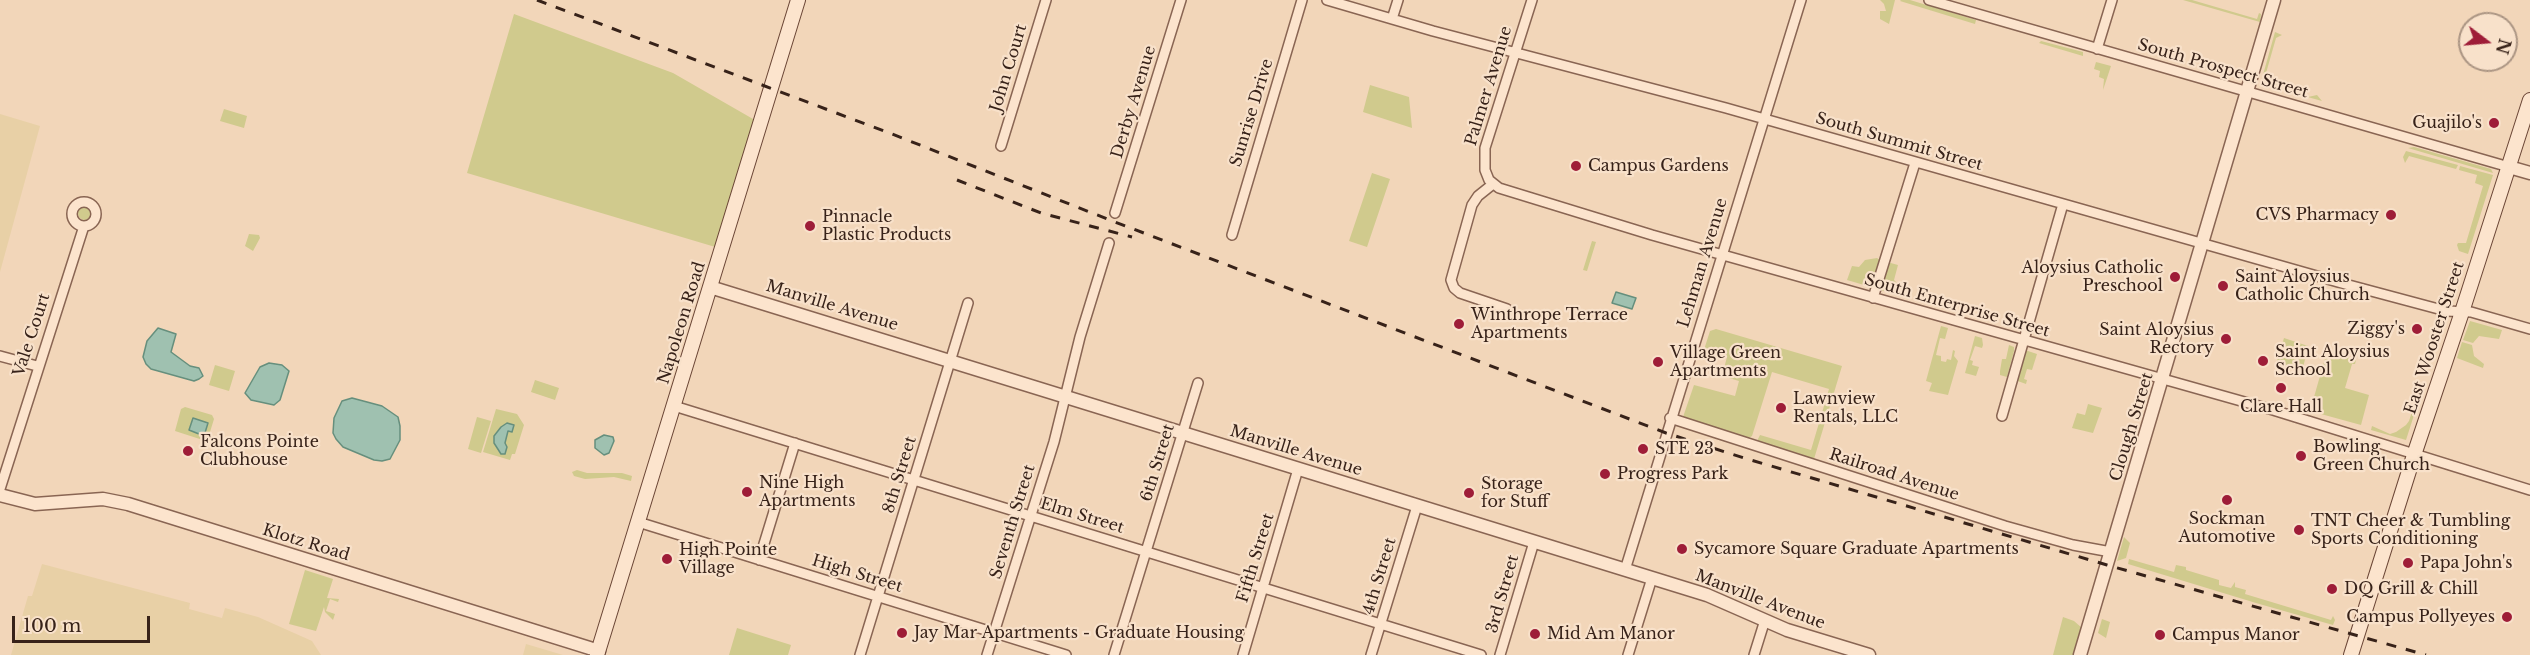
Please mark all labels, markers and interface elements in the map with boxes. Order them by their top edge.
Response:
north arrow [2458,12,2518,72]
street label: John Court [987,22,1031,114]
street label: Palmer Avenue [1462,24,1516,148]
street label: South Prospect Street [2135,35,2311,103]
text: N [2492,36,2515,56]
street label: Derby Avenue [1108,43,1160,161]
street label: Sunrise Drive [1226,57,1278,169]
street label: South Summit Street [1813,109,1985,175]
place label: Guajilo's [2412,113,2482,133]
marker: Guajilo's [2487,116,2501,130]
place label: Campus Gardens [1588,156,1729,176]
marker: Campus Gardens [1569,159,1583,173]
street label: Lehman Avenue [1674,196,1732,330]
place label: CVS Pharmacy [2256,205,2379,225]
place label: Pinnacle Plastic Products [822,207,951,245]
marker: CVS Pharmacy [2384,208,2398,222]
marker: Pinnacle Plastic Products [803,219,817,233]
place label: Aloysius Catholic Preschool [2022,258,2163,296]
street label: Napoleon Road [654,259,710,387]
street label: East Wooster Street [2401,259,2469,417]
place label: Saint Aloysius Catholic Church [2235,267,2370,305]
street label: South Enterprise Street [1862,270,2052,342]
marker: Aloysius Catholic Preschool [2168,270,2182,284]
street label: Manville Avenue [764,277,900,335]
marker: Saint Aloysius Catholic Church [2216,279,2230,293]
street label: Vale Court [9,291,55,379]
place label: Winthrope Terrace Apartments [1471,305,1628,343]
marker: Winthrope Terrace Apartments [1452,317,1466,331]
place label: Ziggy's [2347,319,2405,339]
place label: Saint Aloysius Rectory [2099,320,2214,358]
marker: Ziggy's [2410,322,2424,336]
marker: Saint Aloysius Rectory [2219,332,2233,346]
place label: Saint Aloysius School [2275,342,2390,380]
place label: Village Green Apartments [1670,343,1781,381]
marker: Saint Aloysius School [2256,354,2270,368]
marker: Village Green Apartments [1651,355,1665,369]
street label: Clough Street [2106,370,2158,484]
marker: Clare Hall [2274,381,2288,395]
place label: Lawnview Rentals, LLC [1793,389,1898,427]
place label: Clare Hall [2240,397,2322,417]
marker: Lawnview Rentals, LLC [1774,401,1788,415]
street label: 6th Street [1137,422,1179,504]
street label: Manville Avenue [1228,422,1364,480]
place label: Falcons Pointe Clubhouse [200,432,319,470]
street label: 8th Street [879,434,921,516]
place label: Bowling Green Church [2313,437,2430,475]
place label: STE 23 [1655,439,1714,459]
marker: STE 23 [1636,442,1650,456]
marker: Falcons Pointe Clubhouse [181,444,195,458]
street label: Railroad Avenue [1827,445,1961,505]
marker: Bowling Green Church [2294,449,2308,463]
street label: Seventh Street [986,462,1040,582]
place label: Progress Park [1617,464,1728,484]
marker: Progress Park [1598,467,1612,481]
place label: Nine High Apartments [759,473,855,511]
place label: Storage for Stuff [1481,474,1549,512]
marker: Nine High Apartments [740,485,754,499]
marker: Storage for Stuff [1462,486,1476,500]
marker: Sockman Automotive [2220,493,2234,507]
street label: Elm Street [1038,494,1126,538]
place label: Sockman Automotive [2178,509,2276,547]
street label: Fifth Street [1233,511,1279,605]
place label: TNT Cheer & Tumbling Sports Conditioning [2311,511,2510,549]
street label: Klotz Road [260,521,352,565]
marker: TNT Cheer & Tumbling Sports Conditioning [2292,523,2306,537]
street label: 4th Street [1359,535,1401,617]
place label: Sycamore Square Graduate Apartments [1694,539,2019,559]
place label: High Pointe Village [679,540,777,578]
marker: Sycamore Square Graduate Apartments [1675,542,1689,556]
street label: High Street [809,551,905,597]
marker: High Pointe Village [660,552,674,566]
street label: 3rd Street [1483,552,1523,636]
place label: Papa John's [2420,553,2513,573]
marker: Papa John's [2401,556,2415,570]
street label: Manville Avenue [1692,566,1828,634]
place label: DQ Grill & Chill [2344,579,2478,599]
marker: DQ Grill & Chill [2325,582,2339,596]
scale bar [15,604,153,642]
place label: Campus Pollyeyes [2346,607,2495,627]
marker: Campus Pollyeyes [2500,610,2514,624]
text: 100 m [23,615,81,637]
place label: Jay Mar Apartments - Graduate Housing [914,623,1244,643]
place label: Mid Am Manor [1547,624,1675,644]
place label: Campus Manor [2172,625,2300,645]
marker: Jay Mar Apartments - Graduate Housing [895,626,909,640]
marker: Mid Am Manor [1528,627,1542,641]
marker: Campus Manor [2153,628,2167,642]

